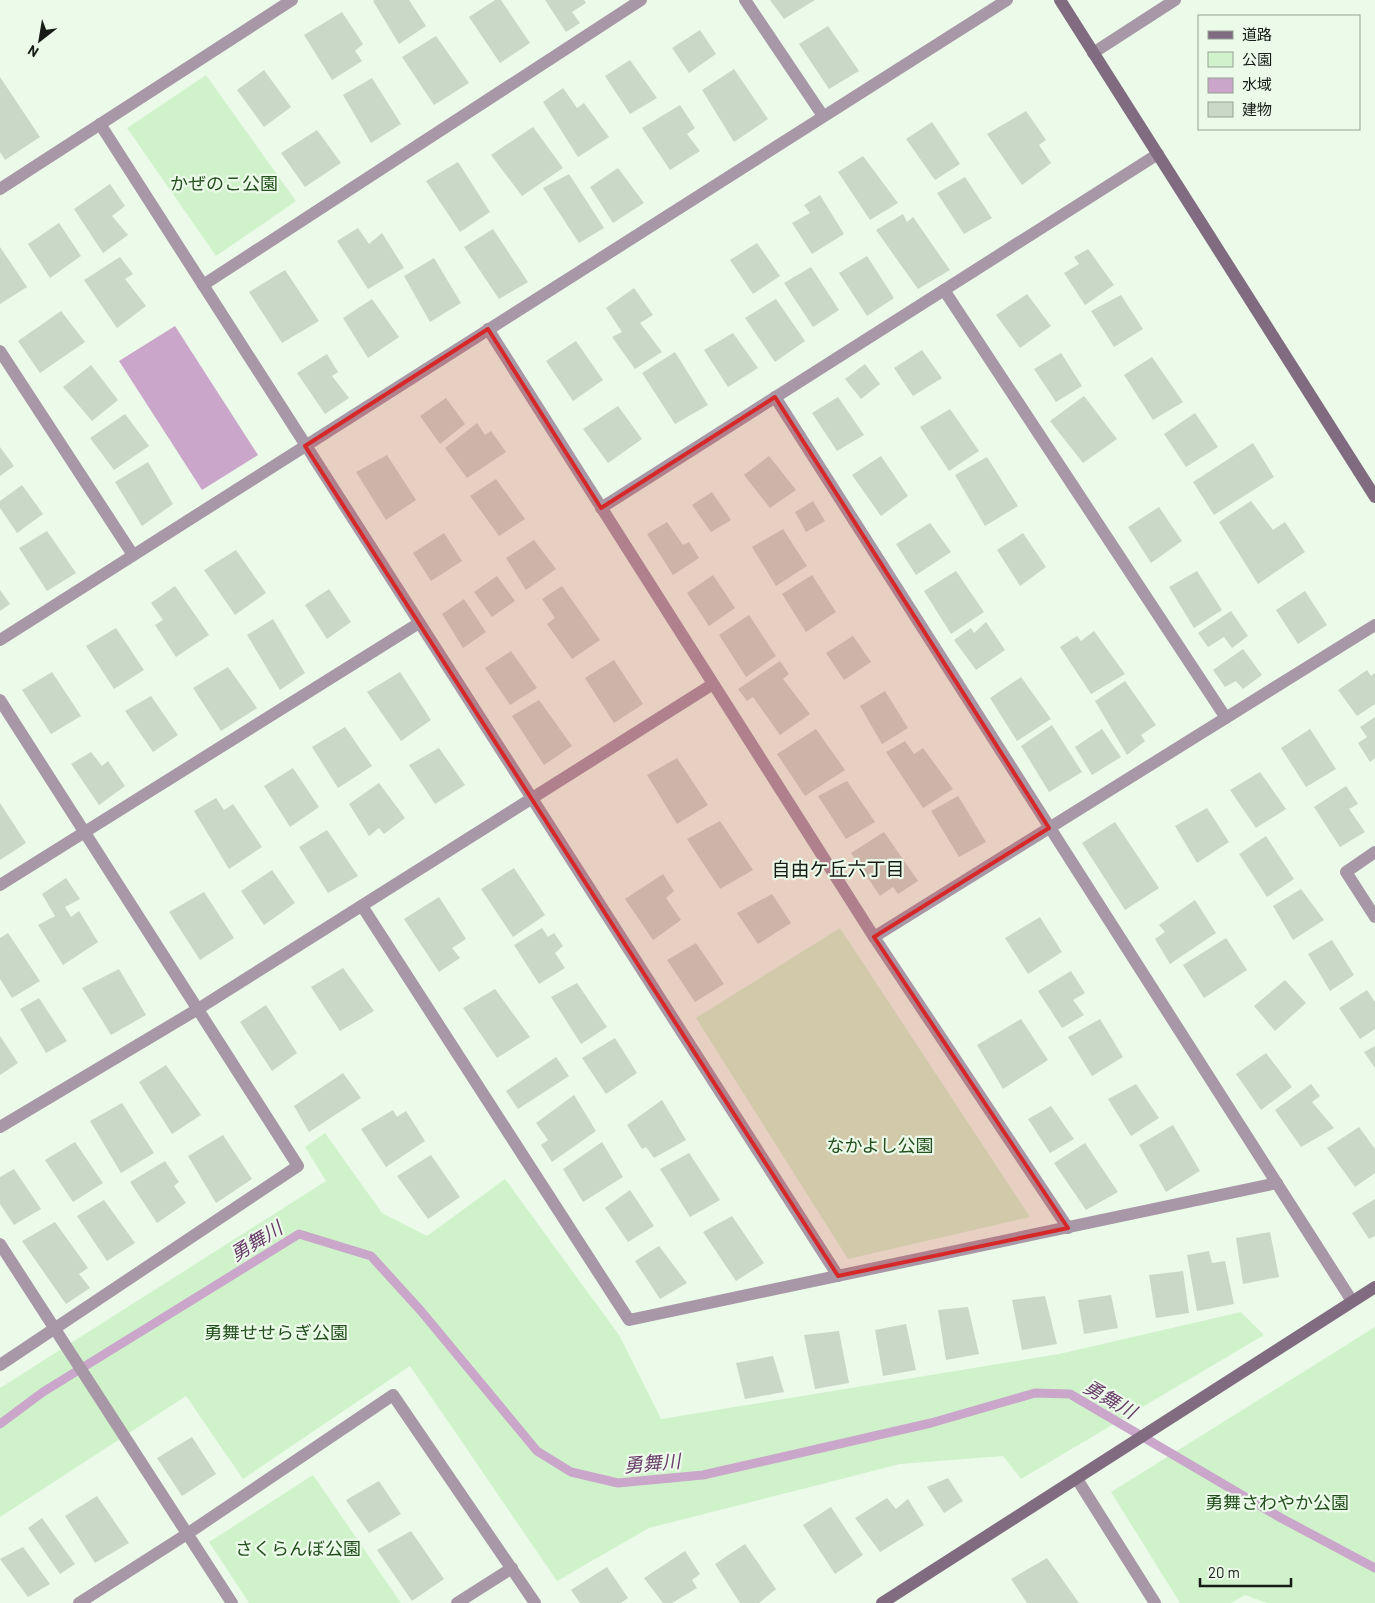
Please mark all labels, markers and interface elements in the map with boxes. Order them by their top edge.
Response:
north arrow [15,15,65,65]
legend [1198,15,1360,130]
text: 道路 [1242,25,1272,43]
text: N [25,42,41,61]
text: 公園 [1242,50,1272,68]
text: 水域 [1242,75,1272,93]
text: 建物 [1242,100,1272,118]
park label: かぜのこ公園 [170,172,278,194]
district label: 自由ケ丘六丁目 [771,857,905,880]
park label: なかよし公園 [826,1134,934,1156]
water label: 勇舞川 [225,1215,288,1265]
park label: 勇舞せせらぎ公園 [204,1321,348,1343]
water label: 勇舞川 [1080,1374,1142,1424]
water label: 勇舞川 [623,1448,683,1476]
park label: 勇舞さわやか公園 [1205,1491,1349,1513]
park label: さくらんぼ公園 [235,1537,361,1559]
scale bar [1200,1556,1291,1588]
text: 20 m [1208,1563,1240,1581]

